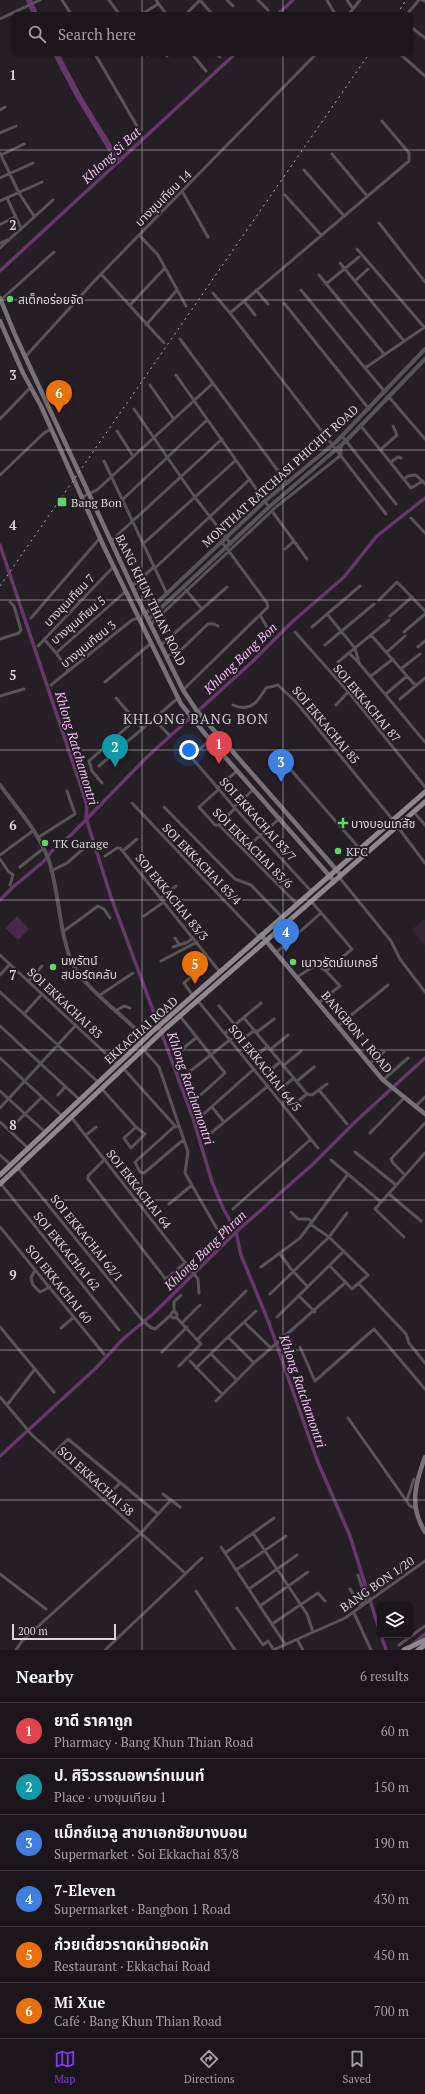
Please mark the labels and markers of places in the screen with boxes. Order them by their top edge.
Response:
place label: สเต็กอร่อยจัด [18,292,84,307]
marker: สเต็กอร่อยจัด [5,294,15,304]
pin: 6 [46,380,72,413]
place label: Bang Bon [71,495,122,510]
marker: Bang Bon [56,496,68,508]
pin: 1 [206,731,232,764]
pin: 2 [102,734,128,767]
pin: 3 [268,749,294,782]
place label: บางบอนเภสัช [351,816,415,831]
marker: บางบอนเภสัช [338,818,348,828]
place label: TK Garage [53,836,108,851]
marker: TK Garage [40,838,50,848]
place label: KFC [346,844,368,859]
marker: KFC [333,846,343,856]
pin: 4 [273,919,299,952]
pin: 5 [182,951,208,984]
place label: นพรัตน์ สปอร์ตคลับ [61,953,117,982]
place label: เนาวรัตน์เบเกอรี่ [301,954,378,970]
marker: เนาวรัตน์เบเกอรี่ [288,957,298,967]
marker: นพรัตน์ สปอร์ตคลับ [48,962,58,972]

